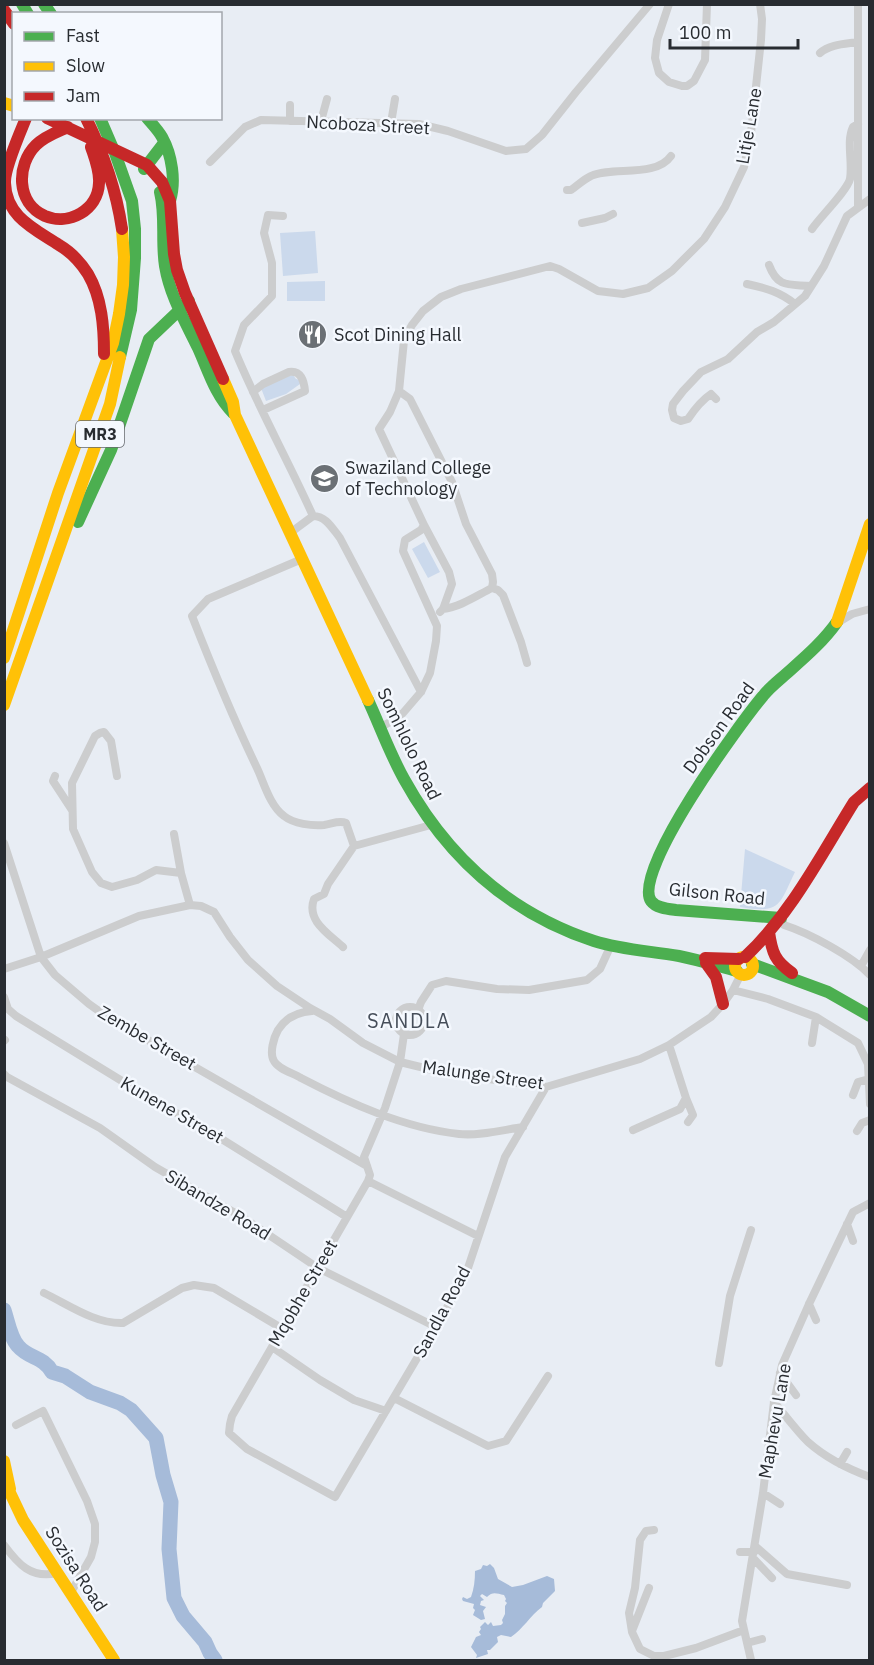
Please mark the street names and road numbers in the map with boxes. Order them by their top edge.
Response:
street label: Litje Lane [730,86,767,166]
street label: Ncoboza Street [306,110,430,139]
road number: MR3 [76,421,124,447]
street label: Dobson Road [678,678,759,778]
street label: Somhlolo Road [372,684,447,804]
street label: Gilson Road [668,877,766,910]
street label: Zembe Street [94,1000,201,1075]
street label: Malunge Street [421,1055,545,1094]
street label: Kunene Street [117,1071,228,1148]
street label: Sibandze Road [161,1164,275,1245]
street label: Mqobhe Street [263,1235,342,1350]
street label: Sandla Road [408,1262,475,1362]
street label: Maphevu Lane [753,1361,796,1480]
street label: Sozisa Road [40,1522,113,1616]

